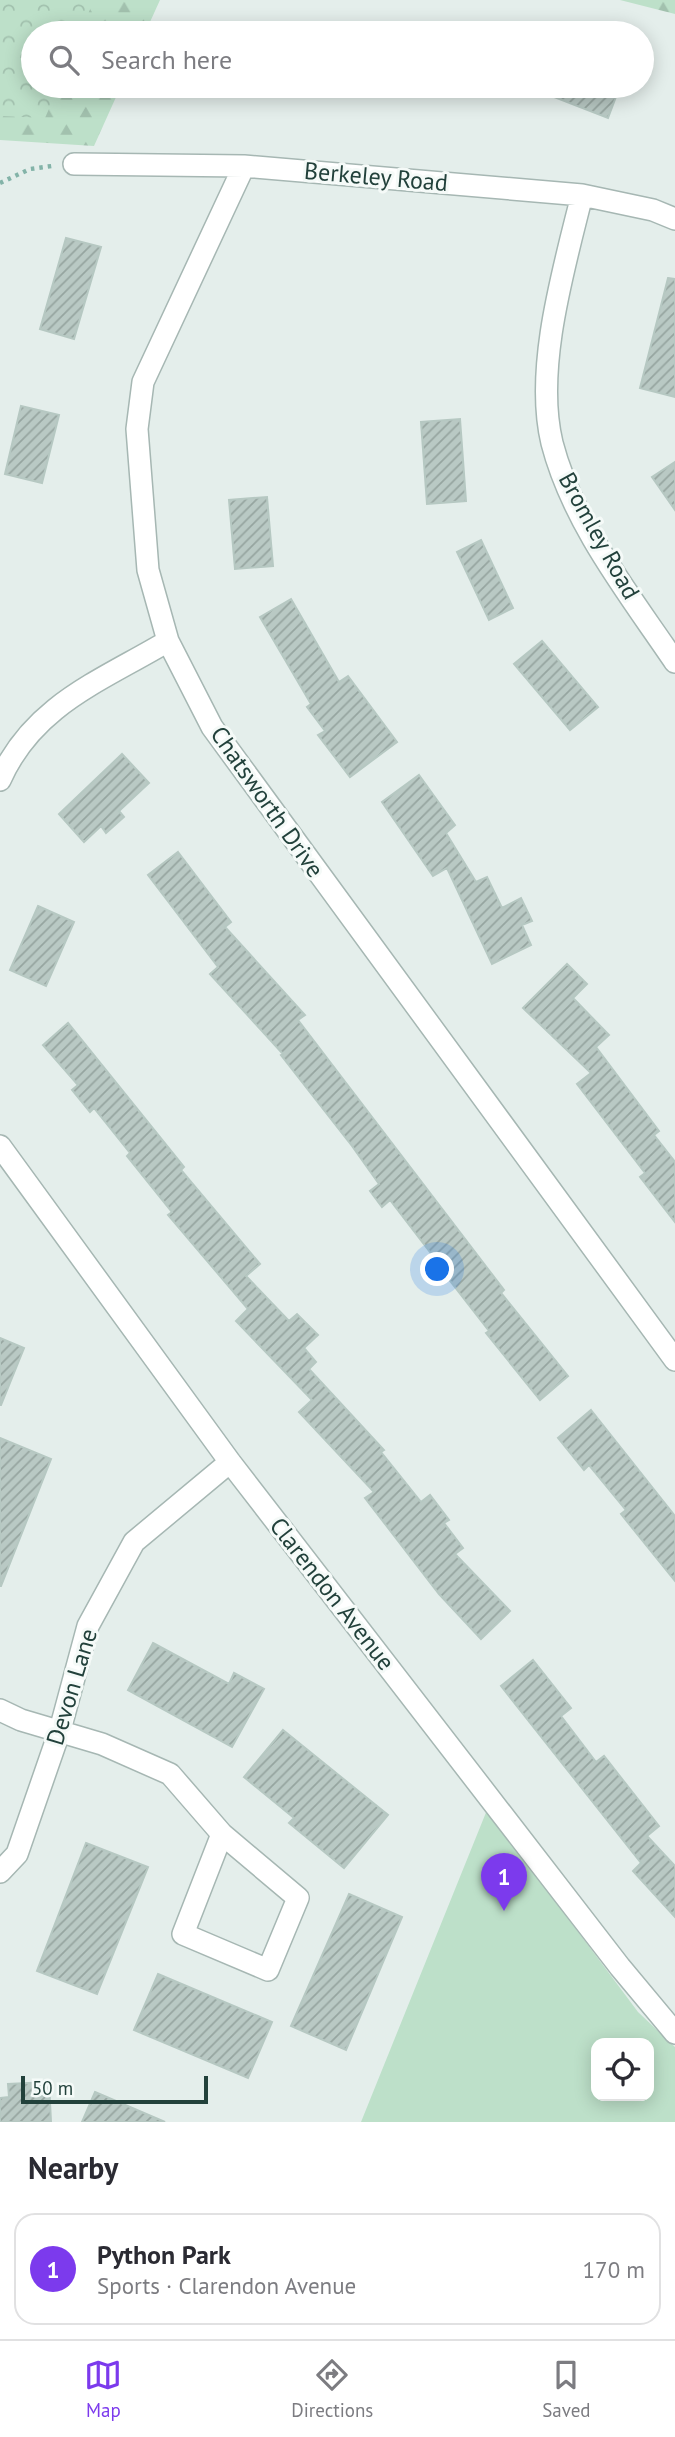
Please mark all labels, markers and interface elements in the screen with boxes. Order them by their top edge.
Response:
search box [21,21,654,98]
icon: search [45,41,83,79]
text: Search here [101,43,232,76]
street label: Berkeley Road [303,155,449,198]
street label: Bromley Road [552,467,647,605]
street label: Chatsworth Drive [204,720,331,883]
your location [420,1252,454,1286]
street label: Clarendon Avenue [263,1511,402,1676]
street label: Devon Lane [39,1625,104,1749]
pin: 1 [481,1853,527,1911]
map controls [591,2038,654,2101]
button: locate [591,2038,654,2101]
scale bar [21,2073,208,2105]
text: 50 m [32,2076,73,2100]
text: Nearby [28,2148,118,2187]
text: Python Park [97,2238,231,2271]
text: 1 [46,2255,60,2284]
text: 170 m [583,2255,645,2284]
text: Sports · Clarendon Avenue [97,2271,356,2300]
tab: Map [84,2356,122,2422]
tab: Directions [291,2356,373,2422]
tab: Saved [542,2356,591,2422]

